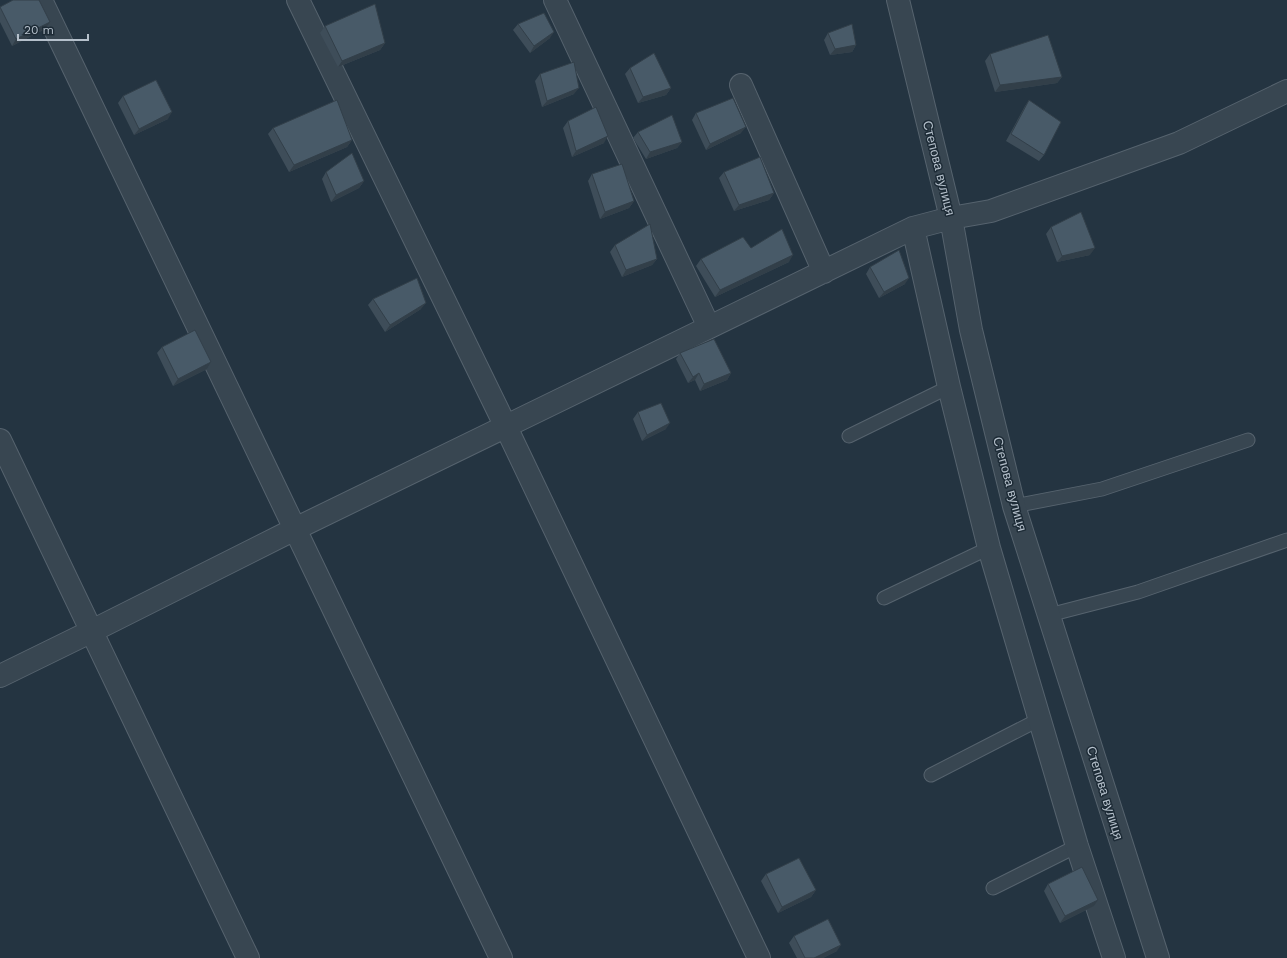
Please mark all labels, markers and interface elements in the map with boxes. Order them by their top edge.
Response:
scale bar [18,16,88,42]
text: 20 m [24,23,54,37]
street label: Степова вулиця [920,119,958,217]
street label: Степова вулиця [990,435,1030,533]
street label: Степова вулиця [1084,744,1126,842]

